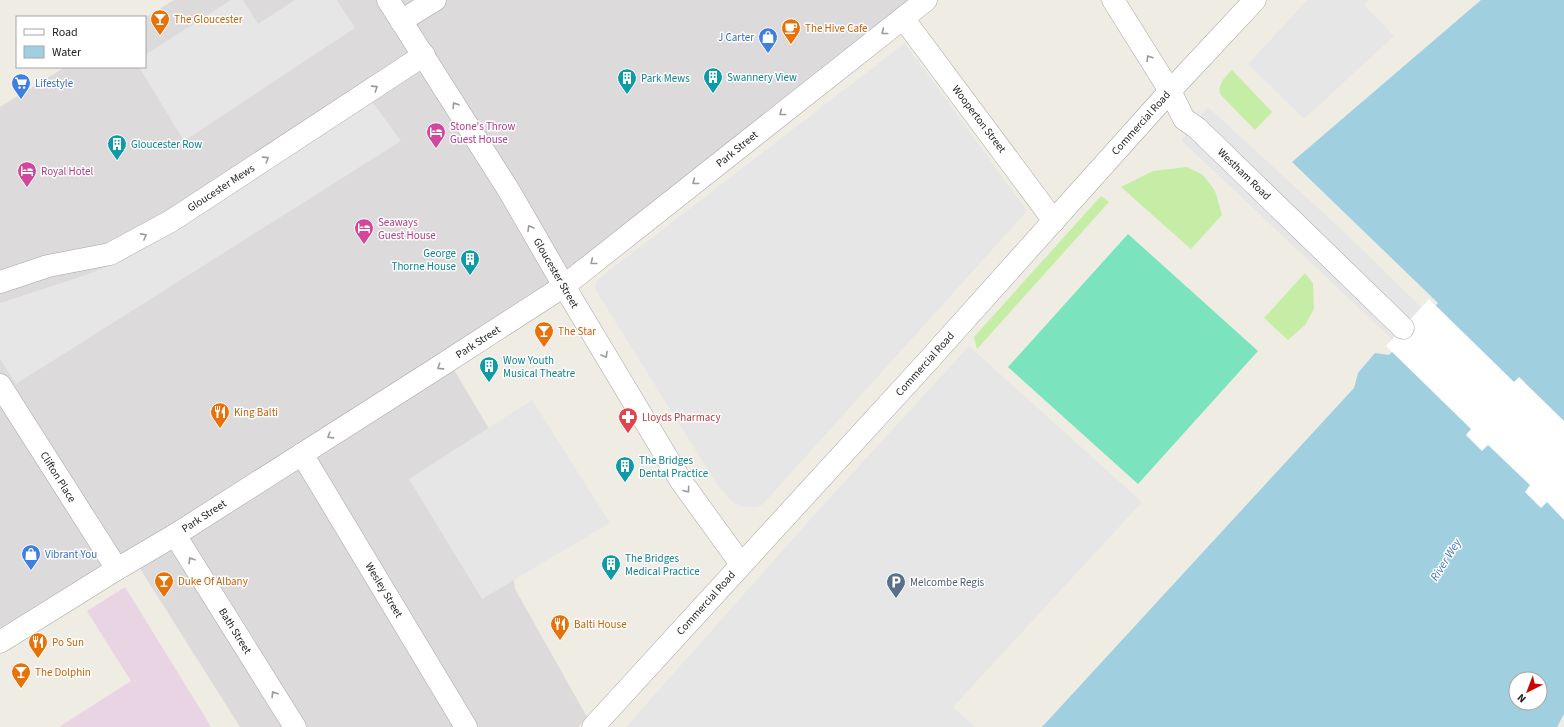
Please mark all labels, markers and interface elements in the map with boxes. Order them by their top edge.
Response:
bar icon: The Gloucester [149,8,171,36]
place label: The Gloucester [174,12,243,27]
legend [16,16,146,68]
cafe icon: The Hive Cafe [780,17,802,45]
place label: The Hive Cafe [805,21,868,36]
text: Road [52,24,78,41]
shop icon: J Carter [757,26,779,54]
one-way arrow [882,28,889,35]
place label: J Carter [718,30,754,45]
text: Water [52,44,82,61]
one-way arrow [1147,55,1154,62]
building icon: Swannery View [702,66,724,94]
building icon: Park Mews [616,67,638,95]
place label: Swannery View [727,70,797,85]
place label: Park Mews [641,71,690,86]
supermarket icon: Lifestyle [10,72,32,100]
place label: Lifestyle [35,76,74,91]
street label: Wooperton Street [949,82,1010,156]
one-way arrow [370,85,377,92]
street label: Commercial Road [1108,88,1174,158]
one-way arrow [452,102,460,109]
one-way arrow [780,108,787,115]
place label: Stone's Throw Guest House [450,119,515,147]
hotel icon: Stone's Throw Guest House [425,121,447,149]
street label: Park Street [713,127,761,171]
building icon: Gloucester Row [106,133,128,161]
place label: Gloucester Row [131,137,202,152]
street label: Westham Road [1214,145,1274,203]
one-way arrow [262,156,269,164]
hotel icon: Royal Hotel [16,160,38,188]
street label: Gloucester Mews [185,160,258,215]
place label: Royal Hotel [41,164,94,179]
one-way arrow [693,177,700,184]
place label: Seaways Guest House [378,215,436,243]
hotel icon: Seaways Guest House [353,217,375,245]
one-way arrow [528,225,535,232]
one-way arrow [140,233,147,240]
street label: Gloucester Street [530,235,582,311]
place label: George Thorne House [391,246,457,274]
building icon: George Thorne House [459,248,481,276]
one-way arrow [591,258,598,265]
bar icon: The Star [533,320,555,348]
street label: Park Street [453,322,503,362]
place label: The Star [558,324,596,339]
street label: Commercial Road [892,329,958,399]
one-way arrow [601,351,608,358]
place label: Wow Youth Musical Theatre [503,353,576,381]
building icon: Wow Youth Musical Theatre [478,355,500,383]
one-way arrow [437,362,444,369]
restaurant icon: King Balti [209,401,231,429]
place label: King Balti [234,405,278,420]
pharmacy icon: Lloyds Pharmacy [617,406,639,434]
place label: Lloyds Pharmacy [642,410,721,425]
one-way arrow [327,432,334,439]
street label: Clifton Place [36,449,80,506]
place label: The Bridges Dental Practice [639,453,709,481]
building icon: The Bridges Dental Practice [614,455,636,483]
one-way arrow [682,486,689,493]
street label: Park Street [179,496,229,536]
water label: River Wey [1426,535,1466,584]
shop icon: Vibrant You [20,543,42,571]
place label: Vibrant You [45,547,97,562]
place label: The Bridges Medical Practice [625,551,700,579]
building icon: The Bridges Medical Practice [600,553,622,581]
one-way arrow [188,557,195,564]
street label: Wesley Street [362,560,407,621]
street label: Commercial Road [673,568,739,638]
bar icon: Duke Of Albany [153,570,175,598]
parking icon: Melcombe Regis [885,571,907,599]
place label: Duke Of Albany [178,574,248,589]
place label: Melcombe Regis [910,575,985,590]
street label: Bath Street [215,605,255,657]
restaurant icon: Balti House [549,613,571,641]
place label: Balti House [574,617,627,632]
restaurant icon: Po Sun [27,631,49,659]
place label: Po Sun [52,635,84,650]
bar icon: The Dolphin [10,661,32,689]
place label: The Dolphin [35,665,91,680]
north arrow [1508,671,1548,711]
text: N [1514,690,1529,706]
one-way arrow [271,691,279,698]

